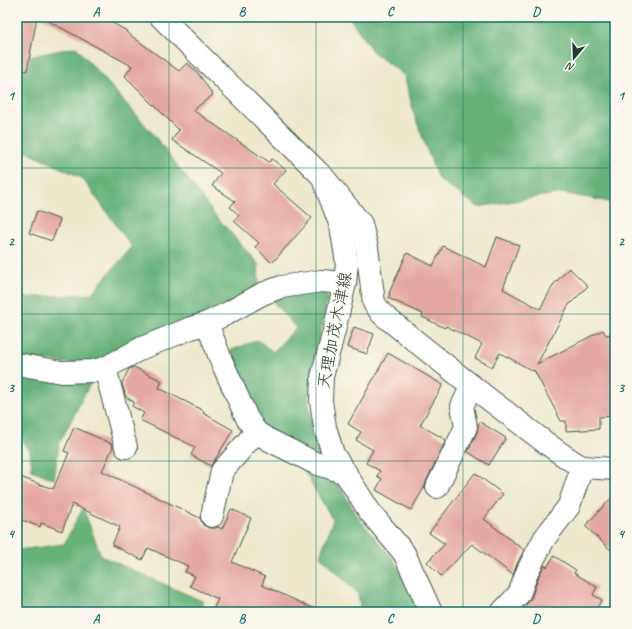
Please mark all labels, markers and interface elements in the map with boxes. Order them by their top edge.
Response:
text: A [93,4,101,20]
text: B [239,4,247,20]
text: C [387,4,395,20]
text: D [532,4,541,20]
north arrow [554,38,594,78]
text: N [563,59,576,75]
text: 1 [8,88,16,104]
text: 1 [618,88,626,104]
text: 2 [8,234,15,250]
text: 2 [618,234,625,250]
street label: 天理加茂木津線 [313,270,356,391]
text: 3 [8,380,15,396]
text: 3 [618,380,625,396]
text: 4 [8,526,16,542]
text: 4 [618,526,626,542]
text: A [93,611,101,627]
text: B [239,611,247,627]
text: C [387,611,395,627]
text: D [532,611,541,627]

